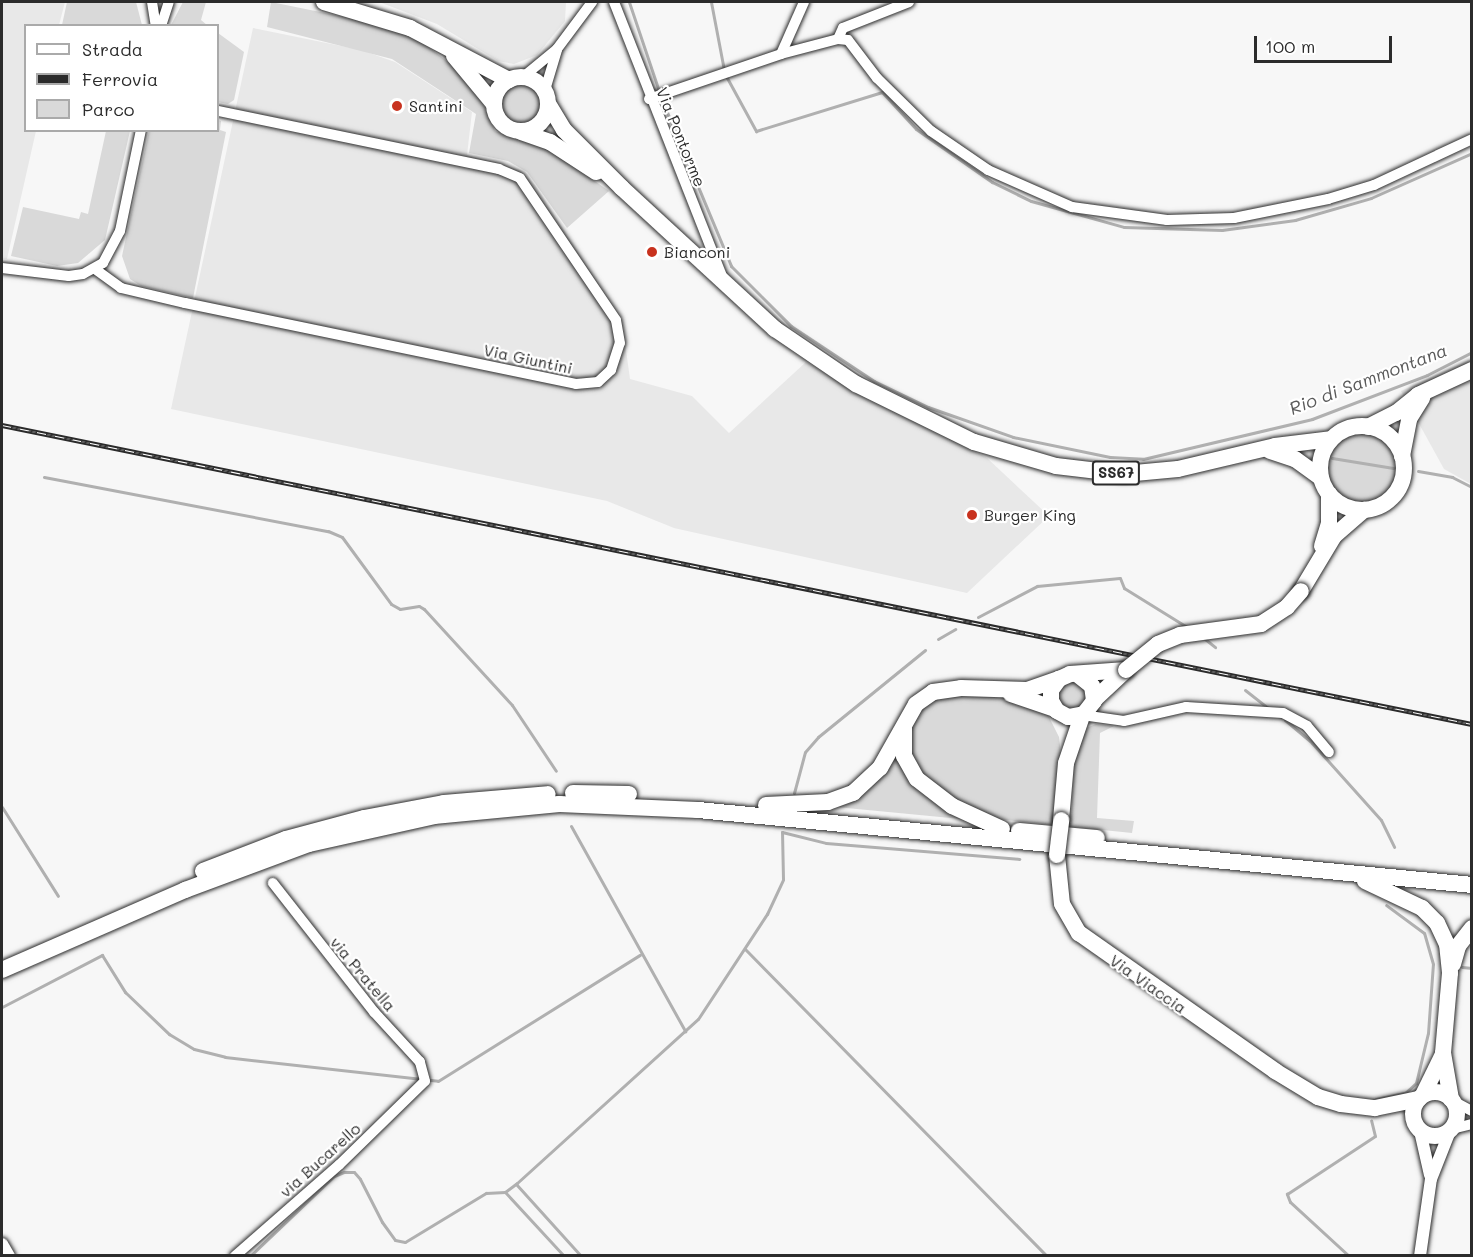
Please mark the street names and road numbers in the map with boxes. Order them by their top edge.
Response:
street label: Via Pontorme [652,84,710,190]
street label: Via Giuntini [482,340,574,378]
road number: SS67 [1090,461,1142,485]
street label: via Pratella [326,933,400,1015]
street label: Via Viaccia [1106,951,1190,1017]
street label: via Bucarello [276,1119,364,1201]

